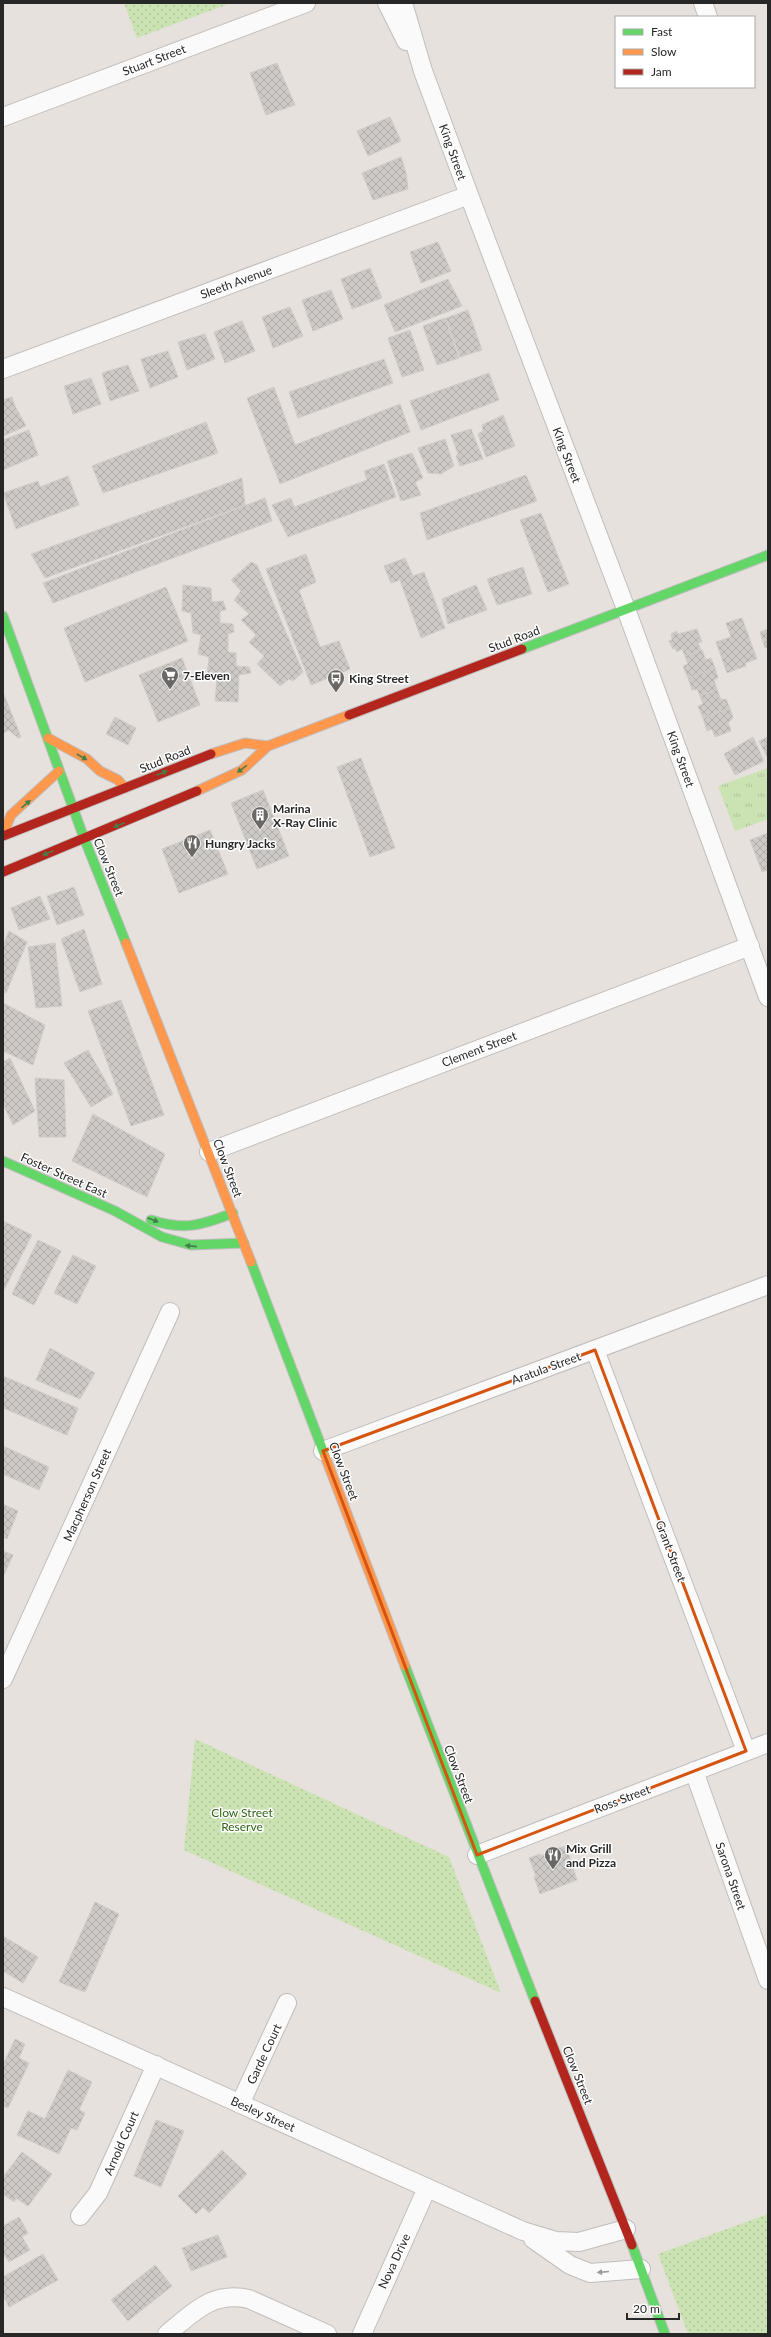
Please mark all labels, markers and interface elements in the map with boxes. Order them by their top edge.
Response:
legend [615,16,755,88]
text: Fast [651,24,673,39]
street label: Stuart Street [120,41,188,79]
text: Slow [651,44,677,59]
text: Jam [651,64,672,79]
street label: King Street [436,122,470,183]
street label: Sleeth Avenue [198,262,274,302]
street label: King Street [550,425,585,486]
street label: Stud Road [486,622,542,656]
supermarket icon: 7-Eleven [160,665,180,690]
place label: 7-Eleven [183,668,230,683]
bus stop icon: King Street [326,668,346,693]
place label: King Street [349,671,409,686]
street label: King Street [664,729,698,790]
street label: Stud Road [137,742,193,776]
one-way arrow [76,753,88,760]
one-way arrow [237,765,248,773]
one-way arrow [156,770,168,776]
one-way arrow [21,799,31,808]
place label: Marina X-Ray Clinic [273,801,338,830]
building icon: Marina X-Ray Clinic [250,805,270,830]
one-way arrow [112,822,124,828]
restaurant icon: Hungry Jacks [182,833,202,858]
street label: Clow Street [91,836,128,899]
place label: Hungry Jacks [205,836,276,851]
one-way arrow [43,850,54,856]
street label: Clement Street [439,1028,519,1070]
street label: Clow Street [210,1137,246,1200]
street label: Foster Street East [18,1149,110,1201]
one-way arrow [148,1218,160,1224]
one-way arrow [185,1243,197,1249]
street label: Aratula Street [509,1348,583,1387]
street label: Clow Street [326,1440,362,1503]
street label: Macpherson Street [60,1446,114,1544]
street label: Grant Street [652,1518,690,1584]
street label: Clow Street [441,1743,477,1806]
street label: Ross Street [592,1781,653,1817]
park label: Clow Street Reserve [211,1805,273,1834]
street label: Sarona Street [712,1840,750,1912]
place label: Mix Grill and Pizza [566,1841,616,1870]
restaurant icon: Mix Grill and Pizza [543,1845,563,1870]
street label: Garde Court [243,2021,285,2087]
street label: Clow Street [560,2044,597,2107]
street label: Besley Street [229,2093,298,2135]
street label: Arnold Court [100,2108,142,2177]
street label: Nova Drive [375,2231,413,2291]
one-way arrow [597,2269,609,2276]
scale bar [627,2295,679,2321]
text: 20 m [633,2301,660,2316]

